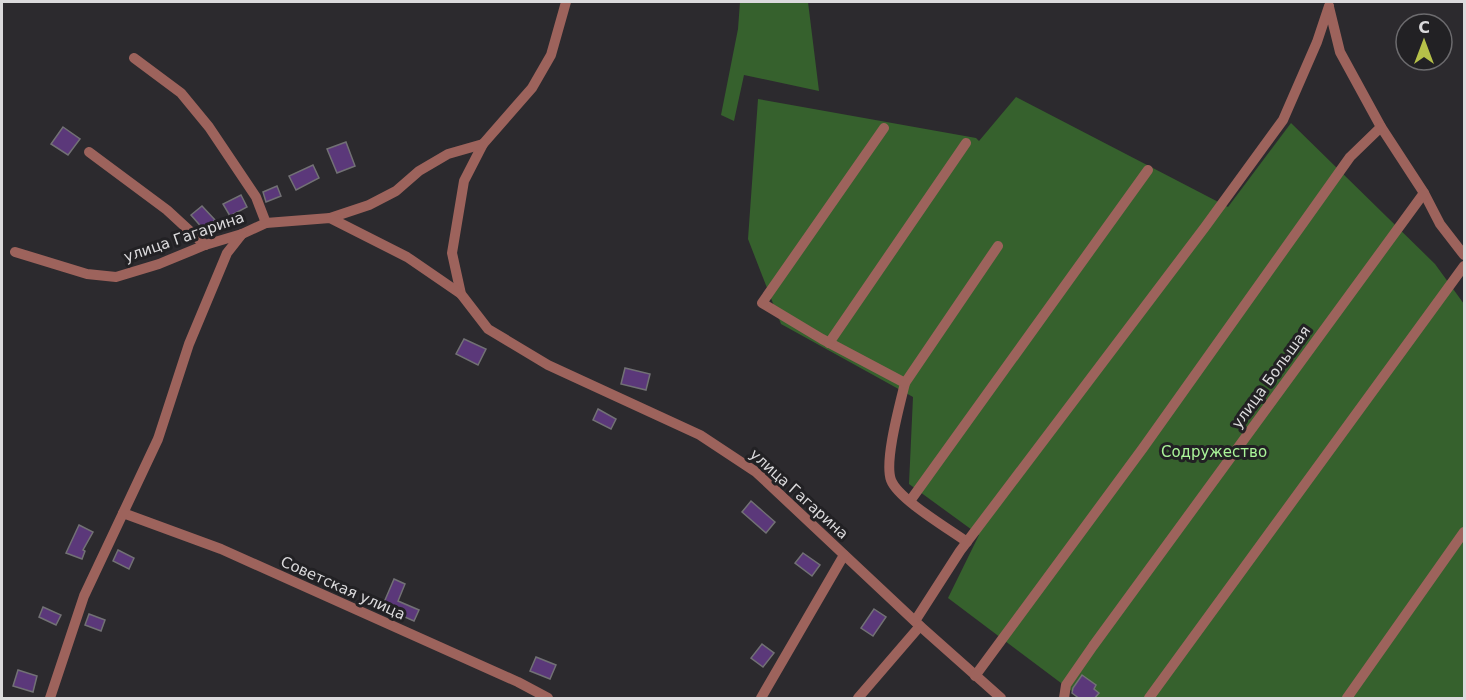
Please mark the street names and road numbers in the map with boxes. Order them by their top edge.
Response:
street label: улица Гагарина [121,208,247,266]
street label: улица Большая [1228,322,1314,432]
street label: улица Гагарина [746,445,852,543]
street label: Советская улица [278,552,408,624]

